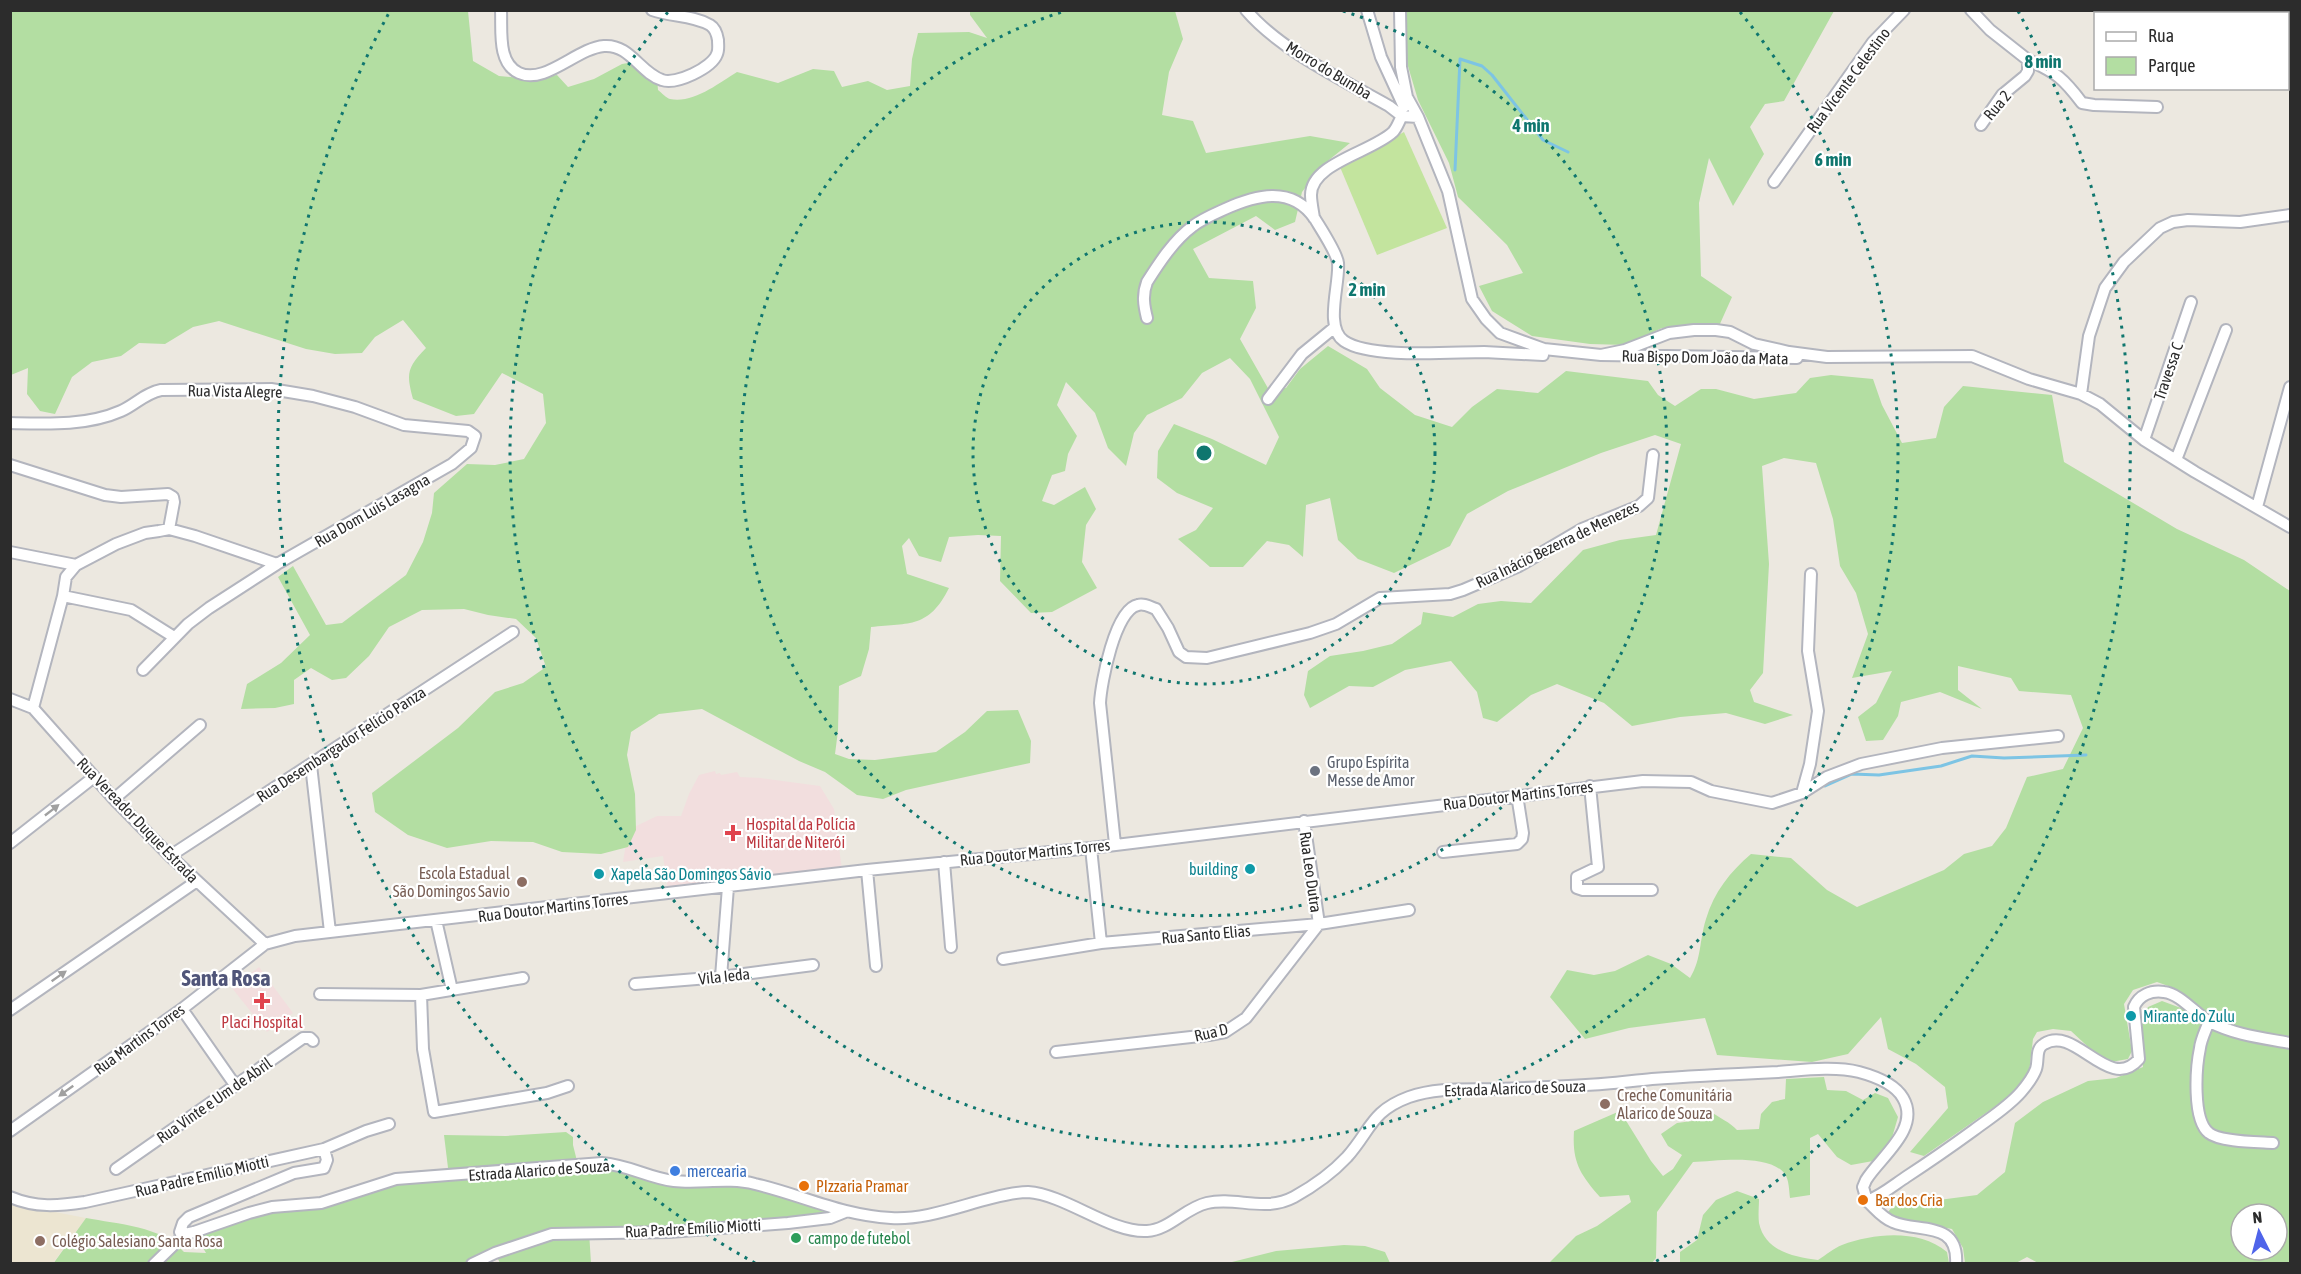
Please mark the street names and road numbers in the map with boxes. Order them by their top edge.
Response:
street label: Rua Vicente Celestino [1803,24,1893,136]
street label: Morro do Bumba [1283,37,1375,103]
street label: Rua 2 [1980,87,2014,123]
street label: Travessa C [2150,340,2186,402]
street label: Rua Bispo Dom João da Mata [1621,347,1789,368]
street label: Rua Vista Alegre [187,381,283,402]
street label: Rua Dom Luis Lasagna [311,470,433,551]
street label: Rua Inácio Bezerra de Menezes [1473,497,1642,591]
street label: Rua Desembargador Felício Panza [253,683,429,806]
street label: Rua Vereador Duque Estrada [73,754,202,887]
street label: Rua Doutor Martins Torres [1442,777,1594,813]
street label: Rua Leo Dutra [1296,830,1326,914]
street label: Rua Doutor Martins Torres [959,835,1111,869]
street label: Rua Doutor Martins Torres [477,889,629,925]
street label: Rua Santo Elias [1161,921,1252,947]
street label: Vila Ieda [697,964,751,988]
street label: Rua Martins Torres [90,1000,188,1078]
street label: Rua D [1192,1019,1230,1045]
street label: Rua Vinte e Um de Abril [153,1053,276,1146]
street label: Estrada Alarico de Souza [1444,1077,1586,1099]
street label: Rua Padre Emílio Miotti [133,1152,271,1200]
street label: Estrada Alarico de Souza [468,1156,610,1184]
street label: Rua Padre Emílio Miotti [624,1215,762,1241]

